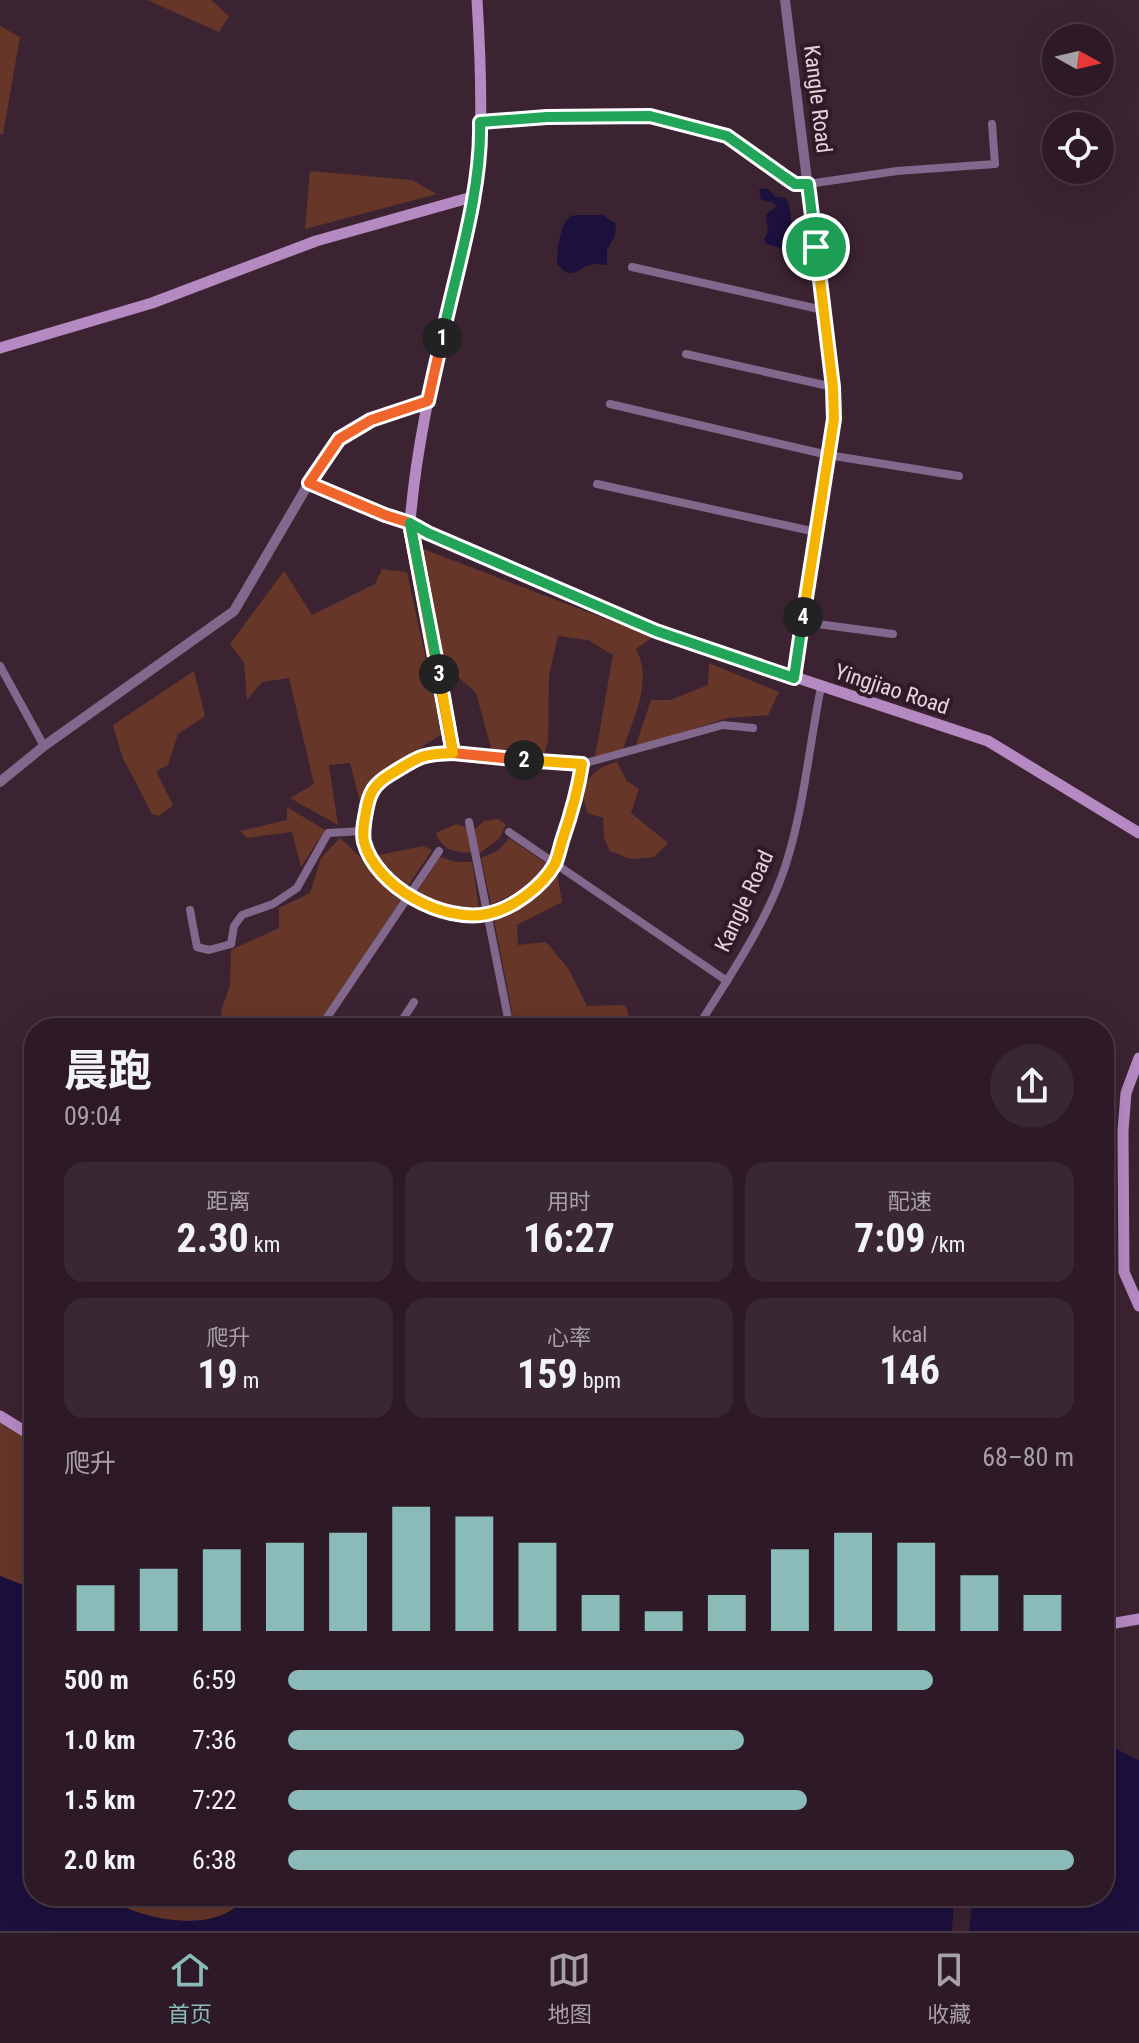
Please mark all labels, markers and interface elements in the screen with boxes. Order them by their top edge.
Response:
north arrow [1042,24,1114,96]
map controls [1042,24,1114,184]
street label: Kangle Road [799,44,837,154]
button: locate [1042,112,1114,184]
pin [782,213,850,281]
icon: arrive [794,225,838,269]
pin: 1 [422,318,462,358]
text: 1 [436,325,448,350]
pin: 4 [783,597,823,637]
text: 4 [797,604,809,629]
pin: 3 [419,654,459,694]
street label: Yingjiao Road [832,659,952,719]
text: 3 [433,661,445,686]
pin: 2 [504,740,544,780]
text: 2 [518,747,530,772]
street label: Kangle Road [710,846,778,956]
button: share [990,1044,1074,1128]
text: 晨跑 [64,1045,152,1097]
text: 09:04 [64,1101,121,1131]
text: 距离 [206,1189,250,1214]
text: 用时 [547,1189,591,1214]
text: 配速 [888,1189,932,1214]
text: 2.30 [176,1215,249,1262]
text: 16:27 [523,1215,615,1262]
text: 7:09 [854,1215,926,1262]
text: km [249,1232,280,1257]
text: /km [926,1232,965,1257]
text: kcal [892,1322,927,1347]
text: 爬升 [206,1325,250,1350]
text: 心率 [547,1325,591,1350]
text: 146 [879,1347,940,1394]
text: 19 [197,1351,238,1398]
text: 159 [517,1351,578,1398]
text: m [238,1368,259,1393]
text: bpm [578,1368,621,1393]
text: 68–80 m [982,1442,1074,1472]
text: 爬升 [64,1448,116,1478]
text: 500 m [64,1665,129,1695]
text: 6:59 [192,1665,237,1695]
text: 1.0 km [64,1725,136,1755]
text: 7:36 [192,1725,237,1755]
text: 1.5 km [64,1785,136,1815]
text: 7:22 [192,1785,237,1815]
text: 2.0 km [64,1845,136,1875]
text: 6:38 [192,1845,237,1875]
tab: 首页 [168,1948,212,2028]
tab: 地图 [547,1948,591,2028]
tab: 收藏 [927,1948,971,2028]

